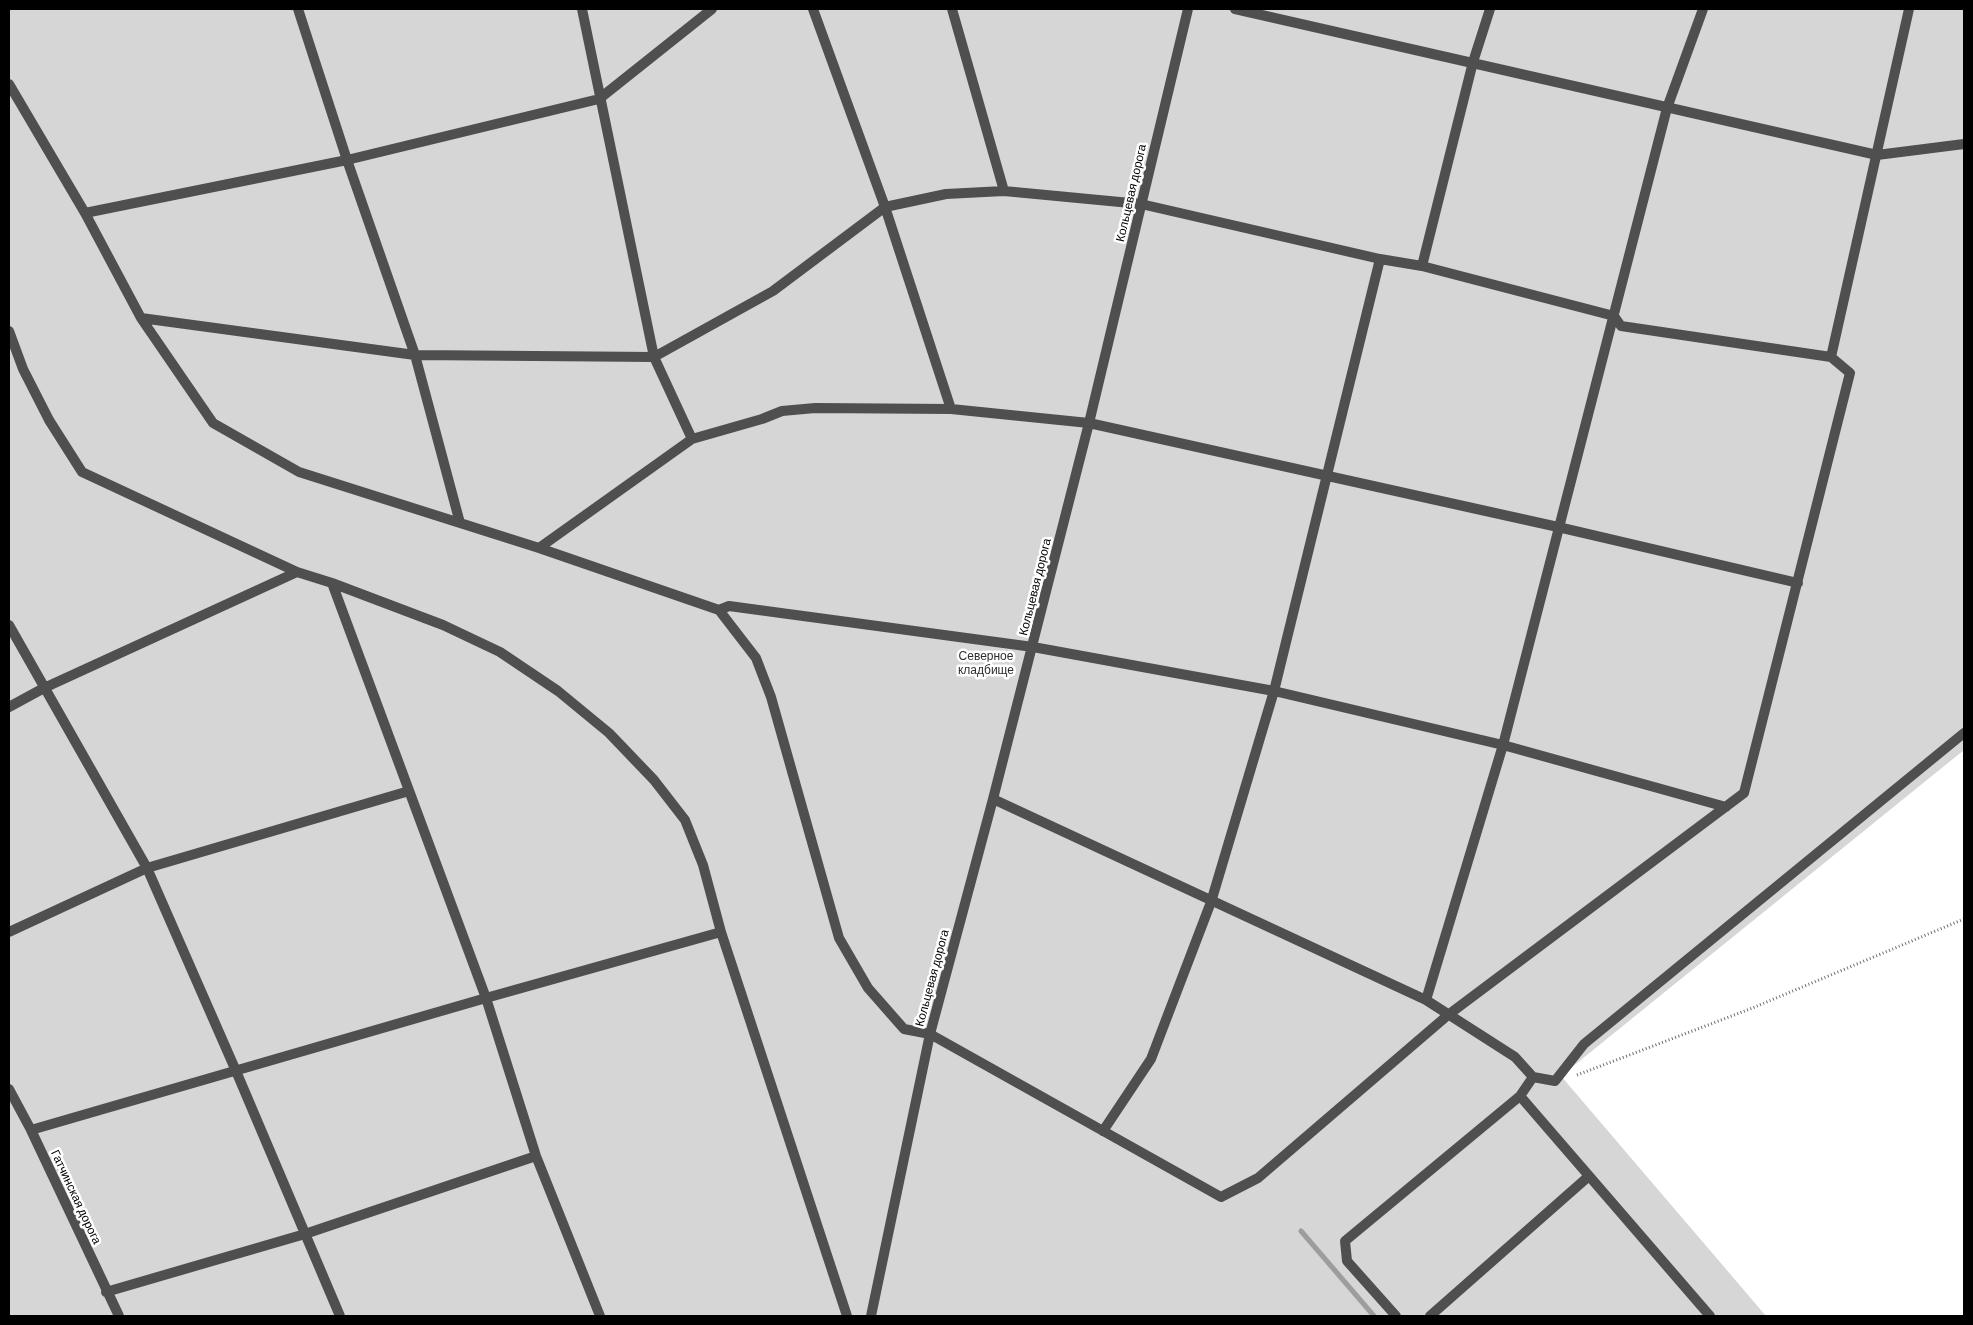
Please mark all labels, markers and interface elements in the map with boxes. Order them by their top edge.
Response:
street label: Кольцевая дорога [1113,143,1149,243]
street label: Кольцевая дорога [1016,537,1054,637]
park label: Северное кладбище [958,649,1014,677]
street label: Кольцевая дорога [912,928,952,1028]
street label: Гатчинская дорога [48,1148,104,1246]

